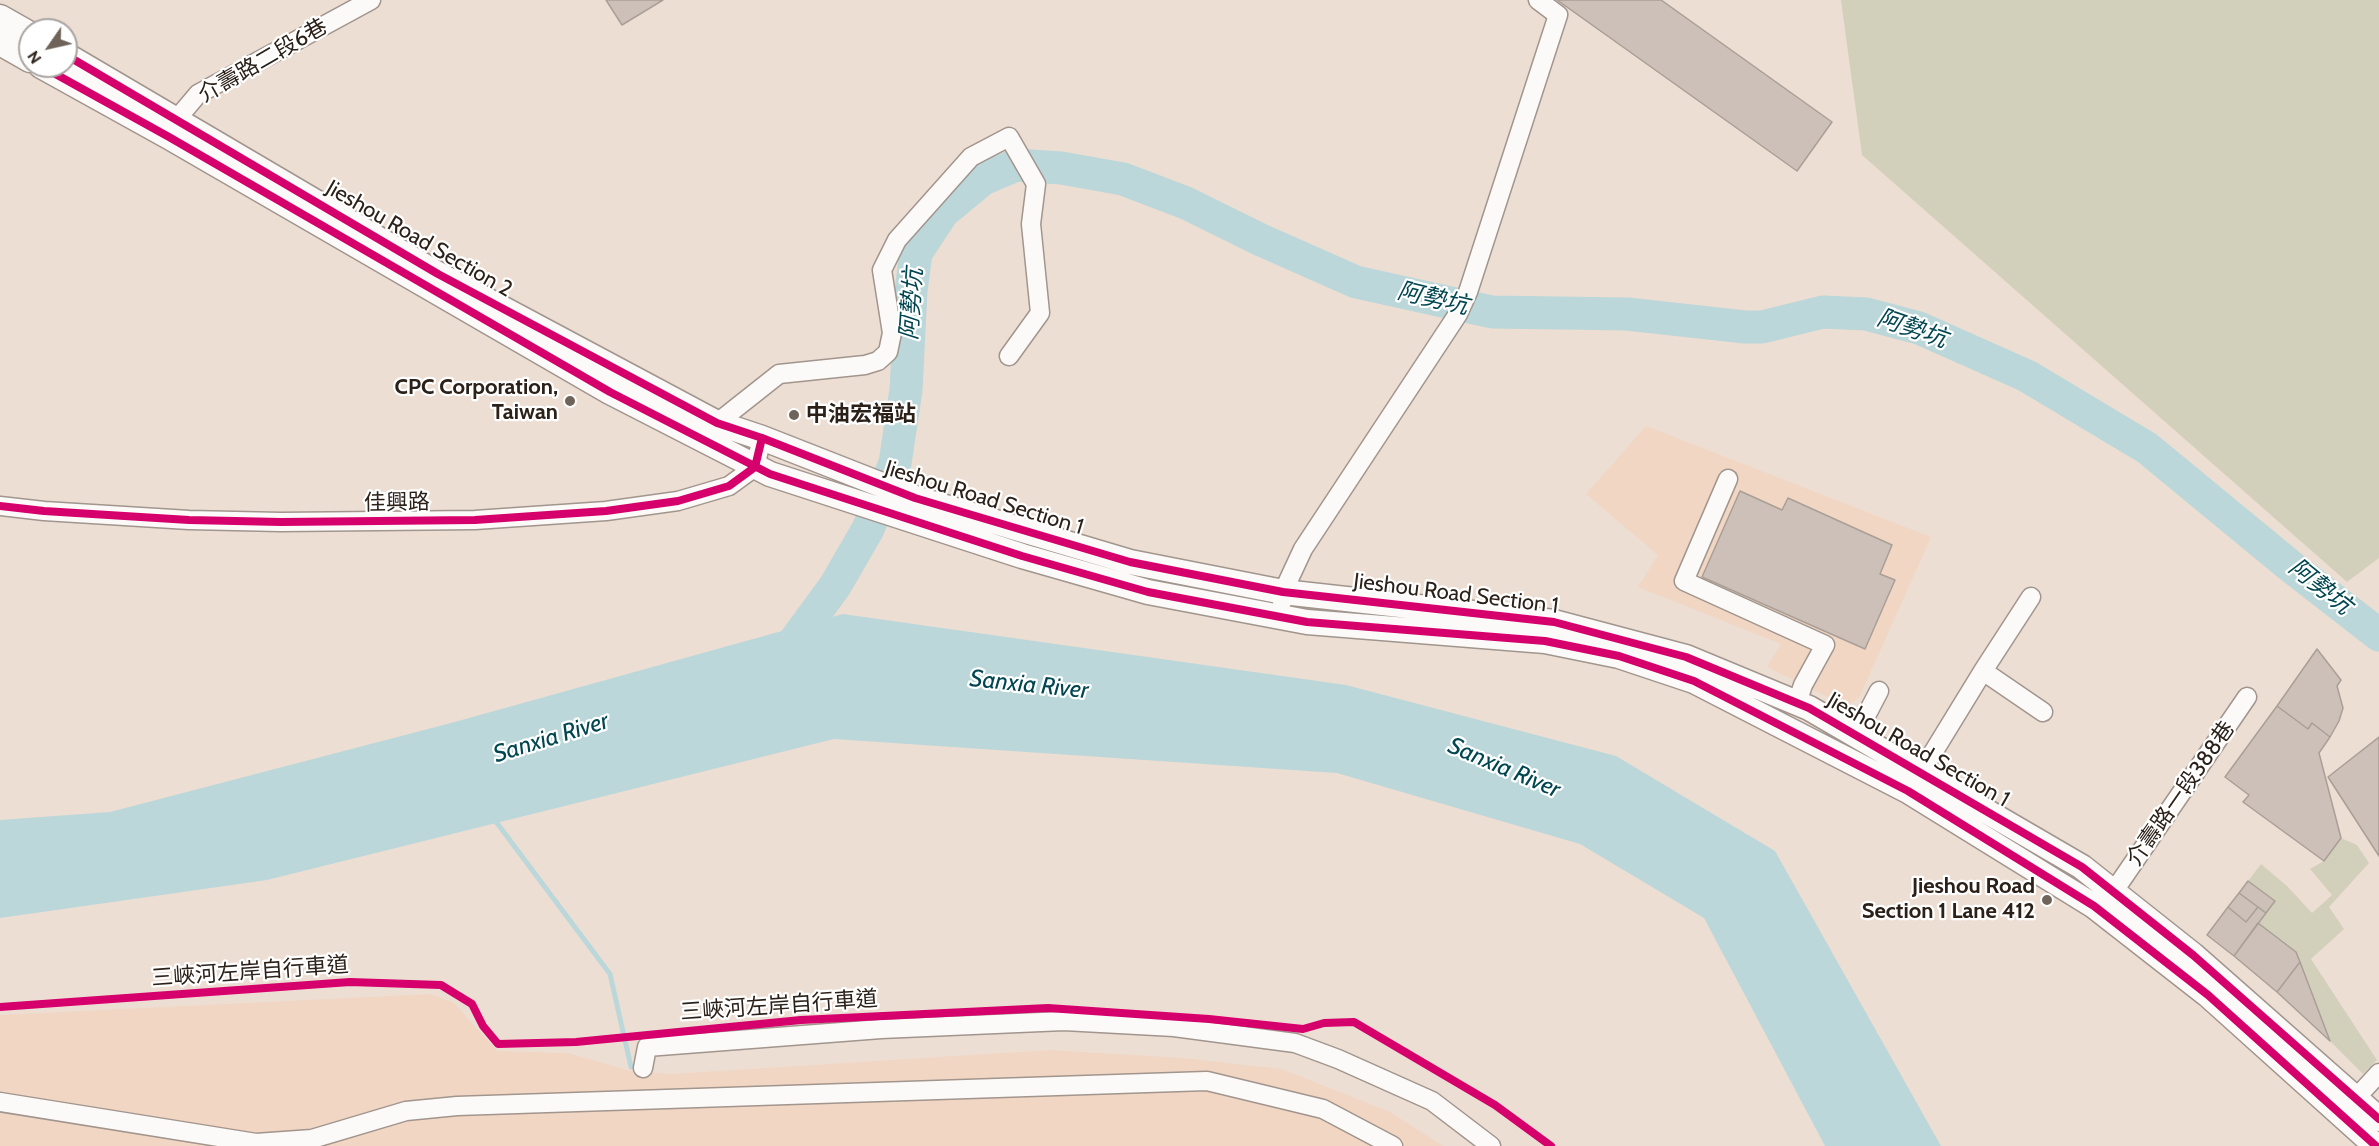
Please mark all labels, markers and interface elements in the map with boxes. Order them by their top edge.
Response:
street label: 介壽路二段6巷 [194,13,332,109]
north arrow [18,18,78,78]
text: N [23,47,45,67]
street label: Jieshou Road Section 2 [321,175,517,303]
water label: 阿勢坑 [895,267,929,341]
water label: 阿勢坑 [1395,277,1471,321]
water label: 阿勢坑 [1873,304,1951,354]
place label: CPC Corporation, Taiwan [394,375,558,427]
marker: CPC Corporation, Taiwan [563,394,577,408]
place label: 中油宏福站 [806,402,916,428]
marker: 中油宏福站 [787,408,801,422]
street label: Jieshou Road Section 1 [881,455,1087,541]
street label: 佳興路 [364,489,430,517]
water label: 阿勢坑 [2283,553,2357,621]
street label: Jieshou Road Section 1 [1352,568,1560,620]
water label: Sanxia River [968,664,1090,706]
street label: Jieshou Road Section 1 [1822,687,2014,813]
water label: Sanxia River [490,707,612,769]
street label: 介壽路一段388巷 [2121,717,2241,871]
water label: Sanxia River [1444,731,1564,805]
place label: Jieshou Road Section 1 Lane 412 [1862,874,2035,926]
marker: Jieshou Road Section 1 Lane 412 [2040,893,2054,907]
street label: 三峽河左岸自行車道 [150,952,350,992]
street label: 三峽河左岸自行車道 [679,986,879,1026]

